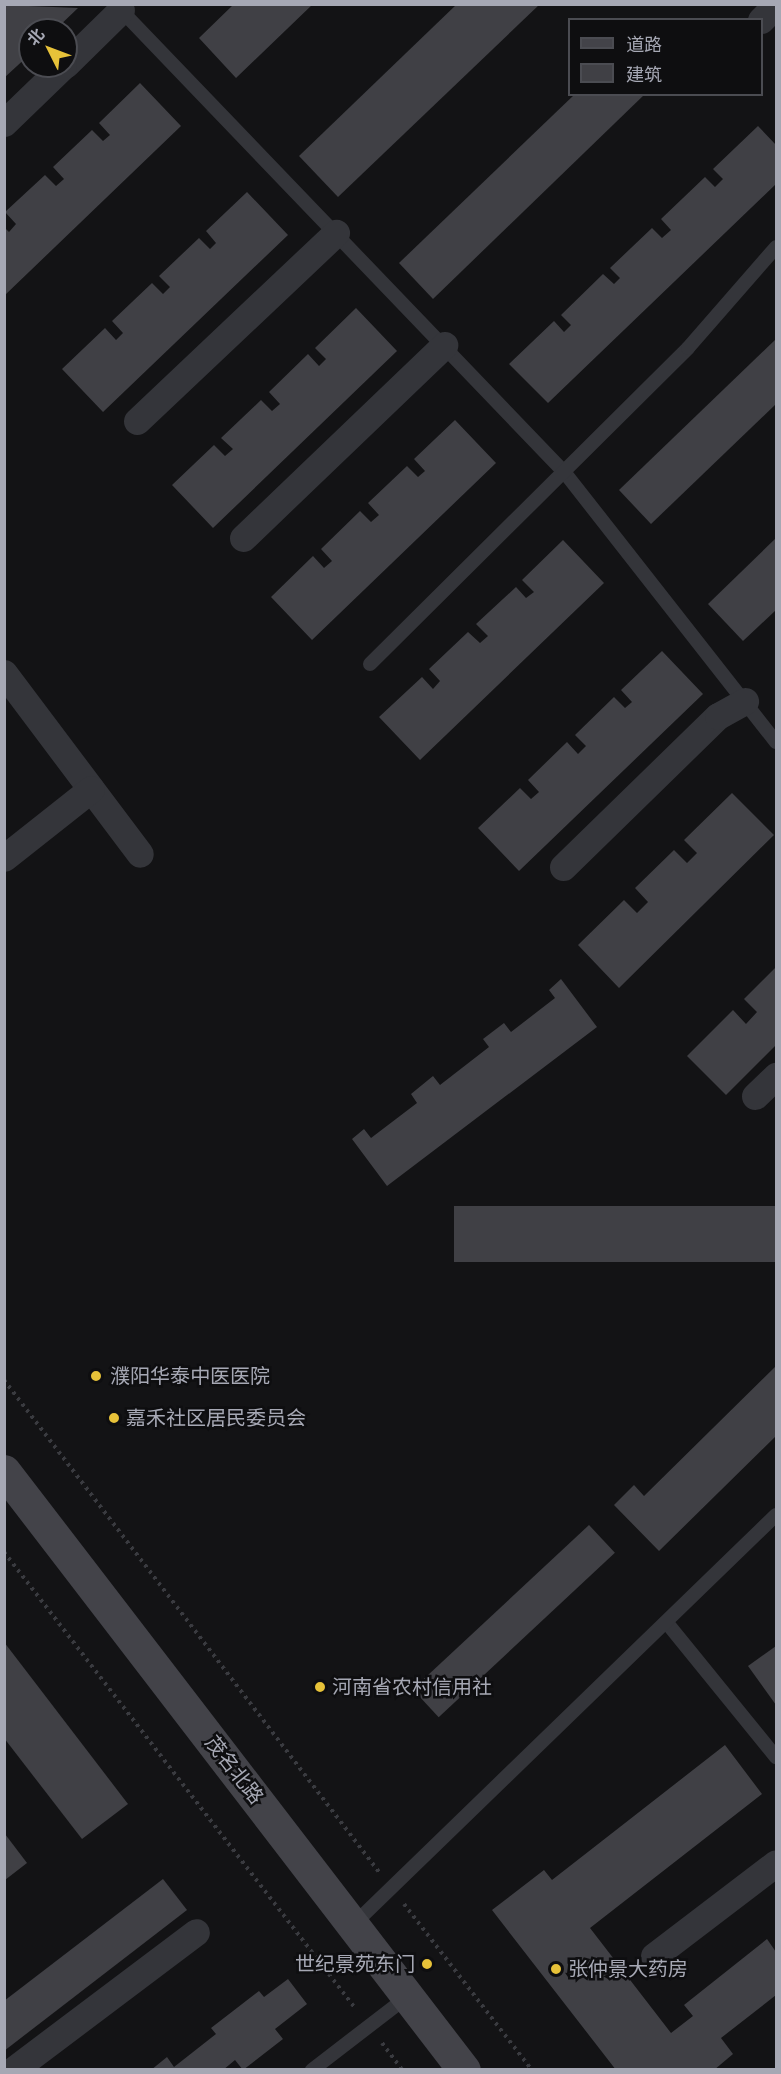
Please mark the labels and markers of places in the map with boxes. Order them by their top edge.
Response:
place label: 濮阳华泰中医医院 [110,1364,270,1388]
marker: 濮阳华泰中医医院 [87,1367,105,1385]
place label: 嘉禾社区居民委员会 [126,1406,306,1430]
marker: 嘉禾社区居民委员会 [107,1411,121,1425]
place label: 河南省农村信用社 [332,1675,492,1699]
marker: 河南省农村信用社 [313,1680,327,1694]
place label: 世纪景苑东门 [295,1952,415,1976]
marker: 世纪景苑东门 [420,1957,434,1971]
place label: 张仲景大药房 [568,1957,688,1981]
marker: 张仲景大药房 [549,1962,563,1976]

